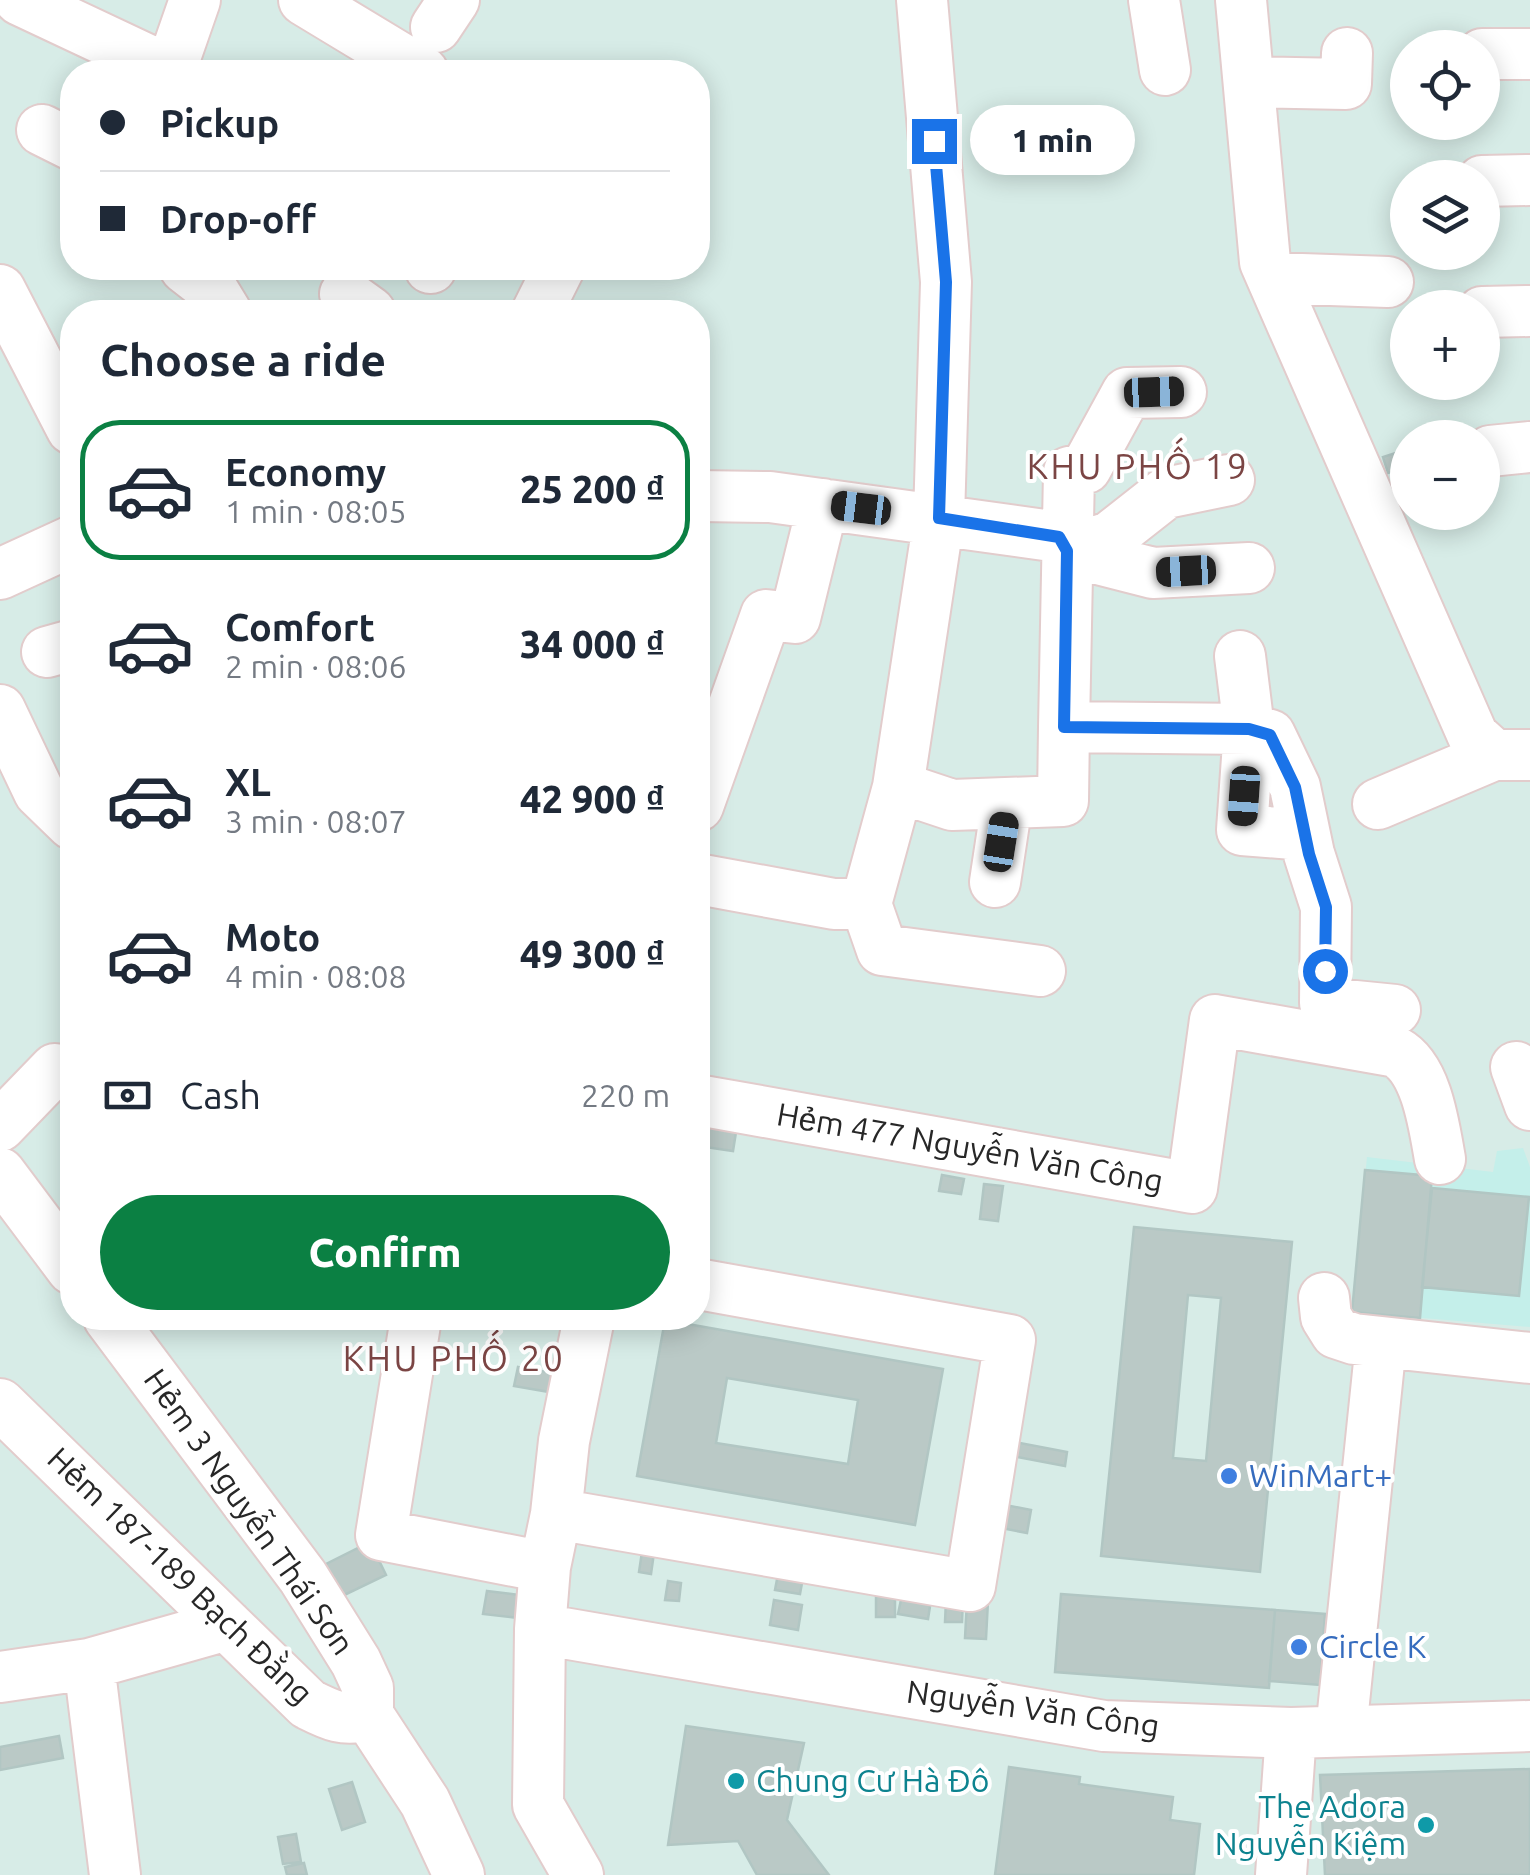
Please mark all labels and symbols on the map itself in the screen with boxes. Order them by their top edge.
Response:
callout: 1 min [969,106,1134,176]
route end [912,119,957,164]
car [1123,376,1185,408]
district label: KHU PHỐ 19 [1027,437,1249,486]
car [829,489,893,527]
car [1155,554,1217,588]
car [1227,765,1261,827]
car [981,810,1021,874]
route start [1303,949,1348,994]
street label: Hẻm 477 Nguyễn Văn Công [774,1093,1166,1199]
district label: KHU PHỐ 20 [343,1329,565,1378]
street label: Hẻm 3 Nguyễn Thái Sơn [138,1361,364,1661]
street label: Hẻm 187-189 Bạch Đằng [41,1438,322,1711]
place label: WinMart+ [1249,1457,1392,1493]
marker: WinMart+ [1218,1465,1240,1487]
place label: Circle K [1319,1628,1427,1664]
marker: Circle K [1288,1636,1310,1658]
street label: Nguyễn Văn Công [904,1671,1162,1744]
place label: Chung Cư Hà Đô [756,1762,990,1798]
marker: Chung Cư Hà Đô [725,1770,747,1792]
place label: The Adora Nguyễn Kiệm [1215,1788,1406,1861]
marker: The Adora Nguyễn Kiệm [1415,1814,1437,1836]

